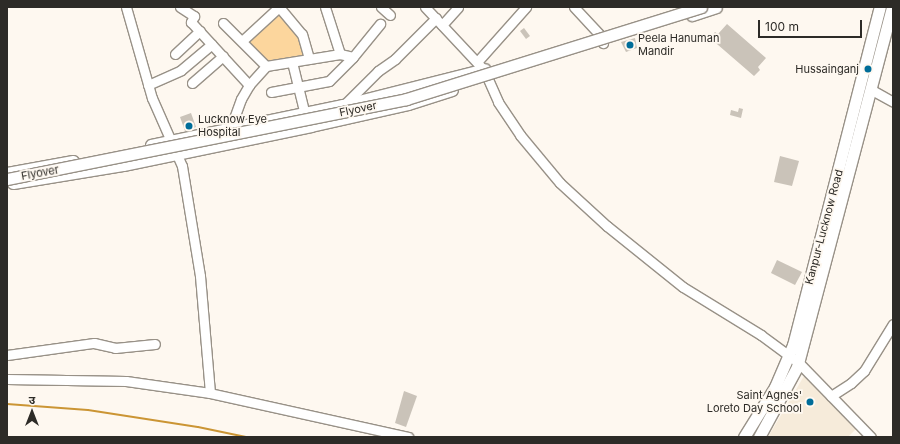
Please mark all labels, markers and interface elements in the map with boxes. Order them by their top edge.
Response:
scale bar [760,12,864,38]
text: 100 m [765,19,799,34]
place label: Peela Hanuman Mandir [638,32,719,58]
marker: Peela Hanuman Mandir [625,40,635,50]
place label: Hussainganj [795,62,859,76]
marker: Hussainganj [862,63,874,75]
street label: Flyover [338,99,378,119]
place label: Lucknow Eye Hospital [198,113,267,139]
marker: Lucknow Eye Hospital [183,120,195,132]
street label: Flyover [20,163,60,183]
street label: Kanpur-Lucknow Road [802,168,846,286]
place label: Saint Agnes' Loreto Day School [707,389,802,415]
north arrow [12,392,52,432]
text: उ [29,393,35,407]
marker: Saint Agnes' Loreto Day School [805,397,815,407]

